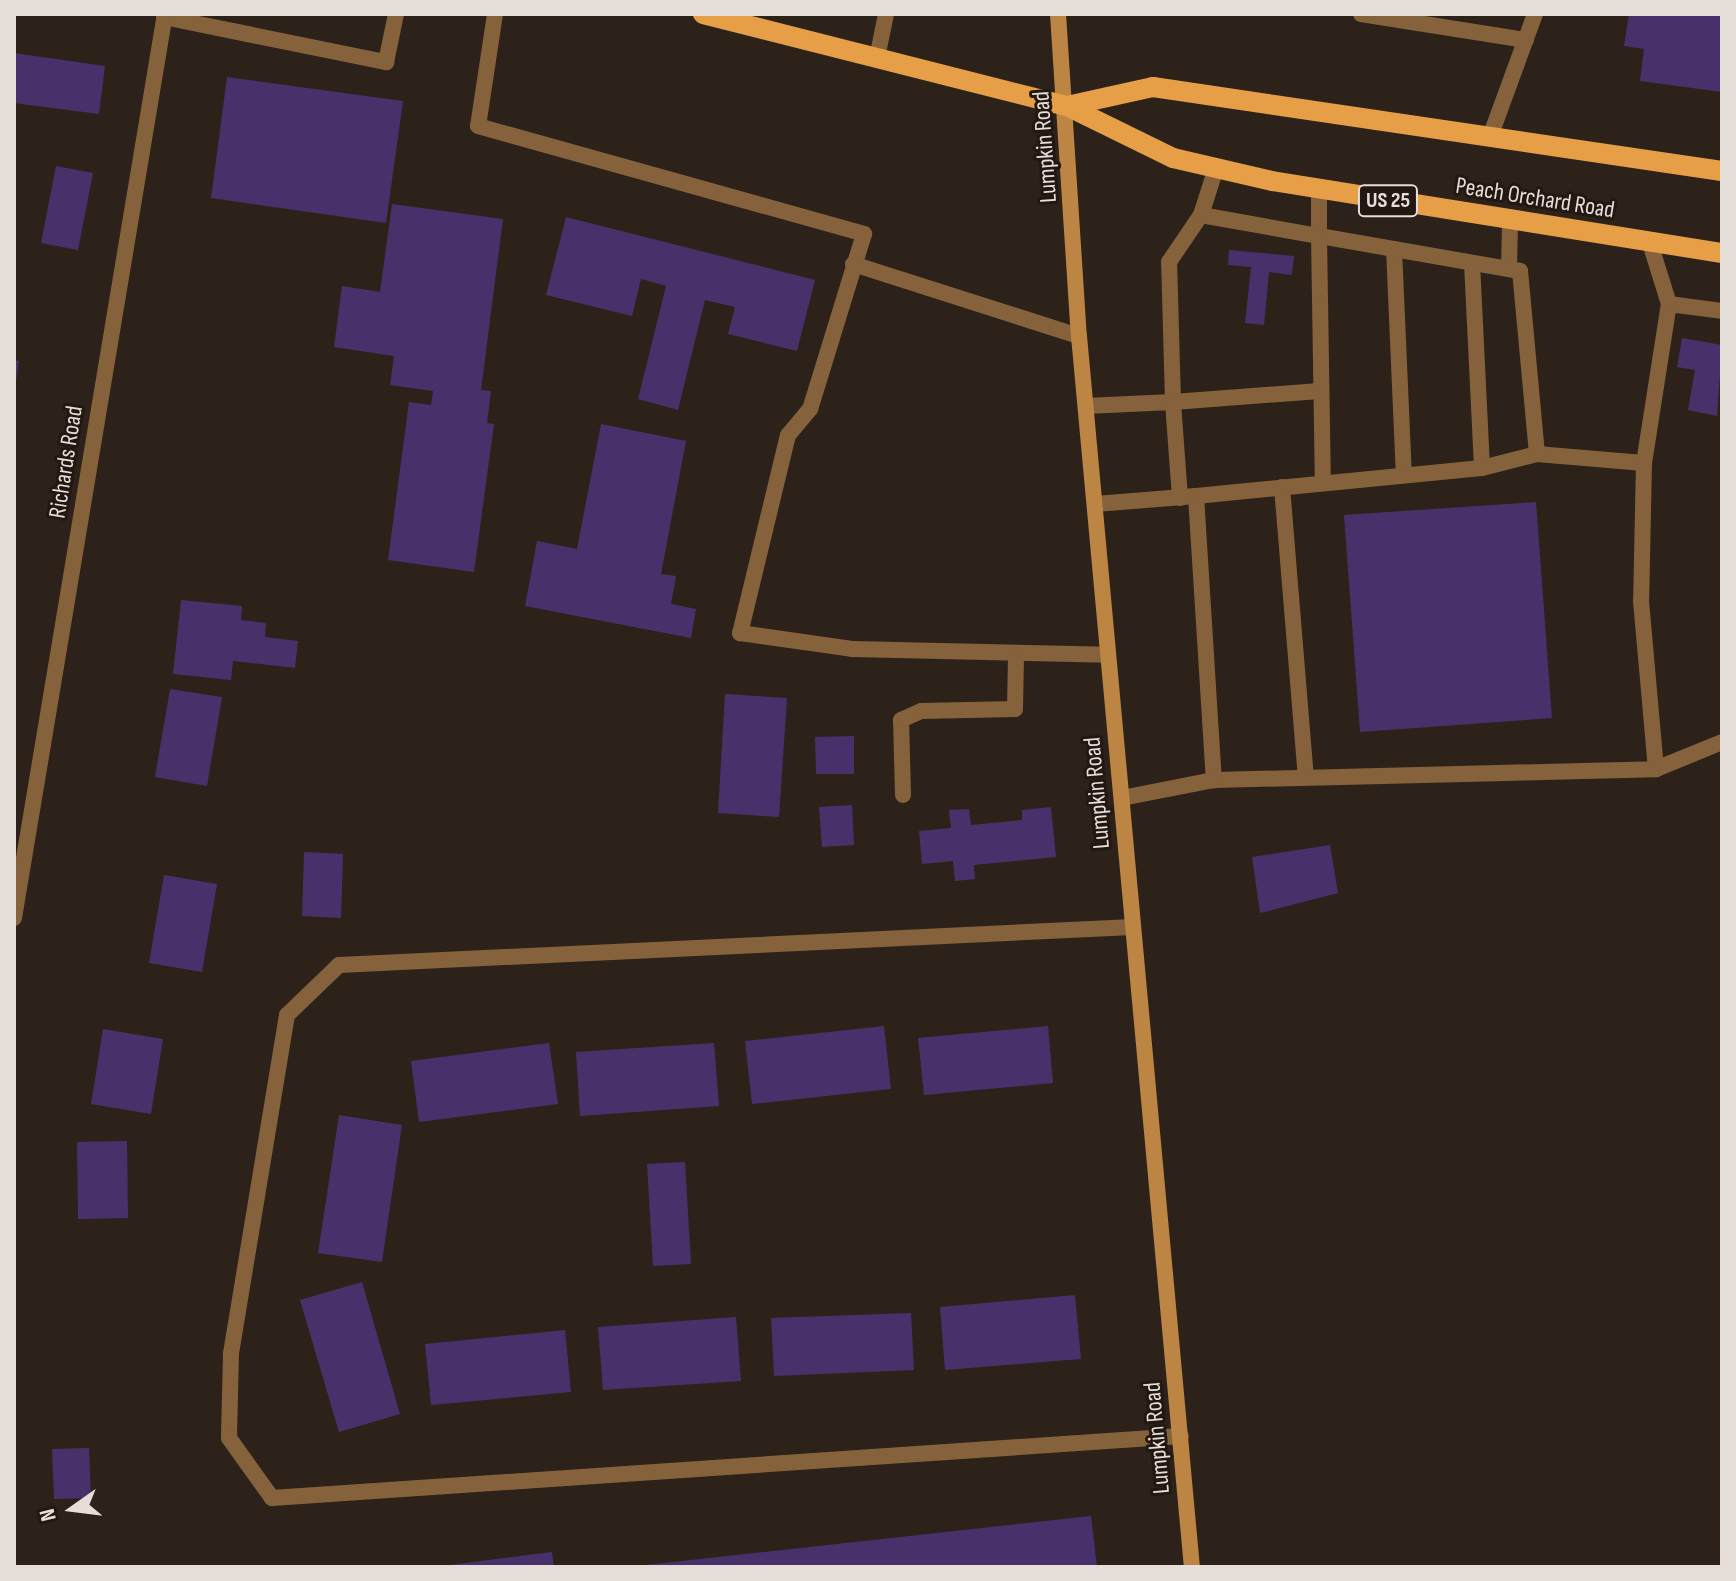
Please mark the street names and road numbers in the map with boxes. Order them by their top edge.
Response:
street label: Lumpkin Road [1027,90,1063,204]
street label: Peach Orchard Road [1454,171,1616,225]
road number: US 25 [1356,183,1420,219]
street label: Richards Road [43,404,89,520]
street label: Lumpkin Road [1078,736,1116,850]
street label: Lumpkin Road [1138,1381,1176,1495]

